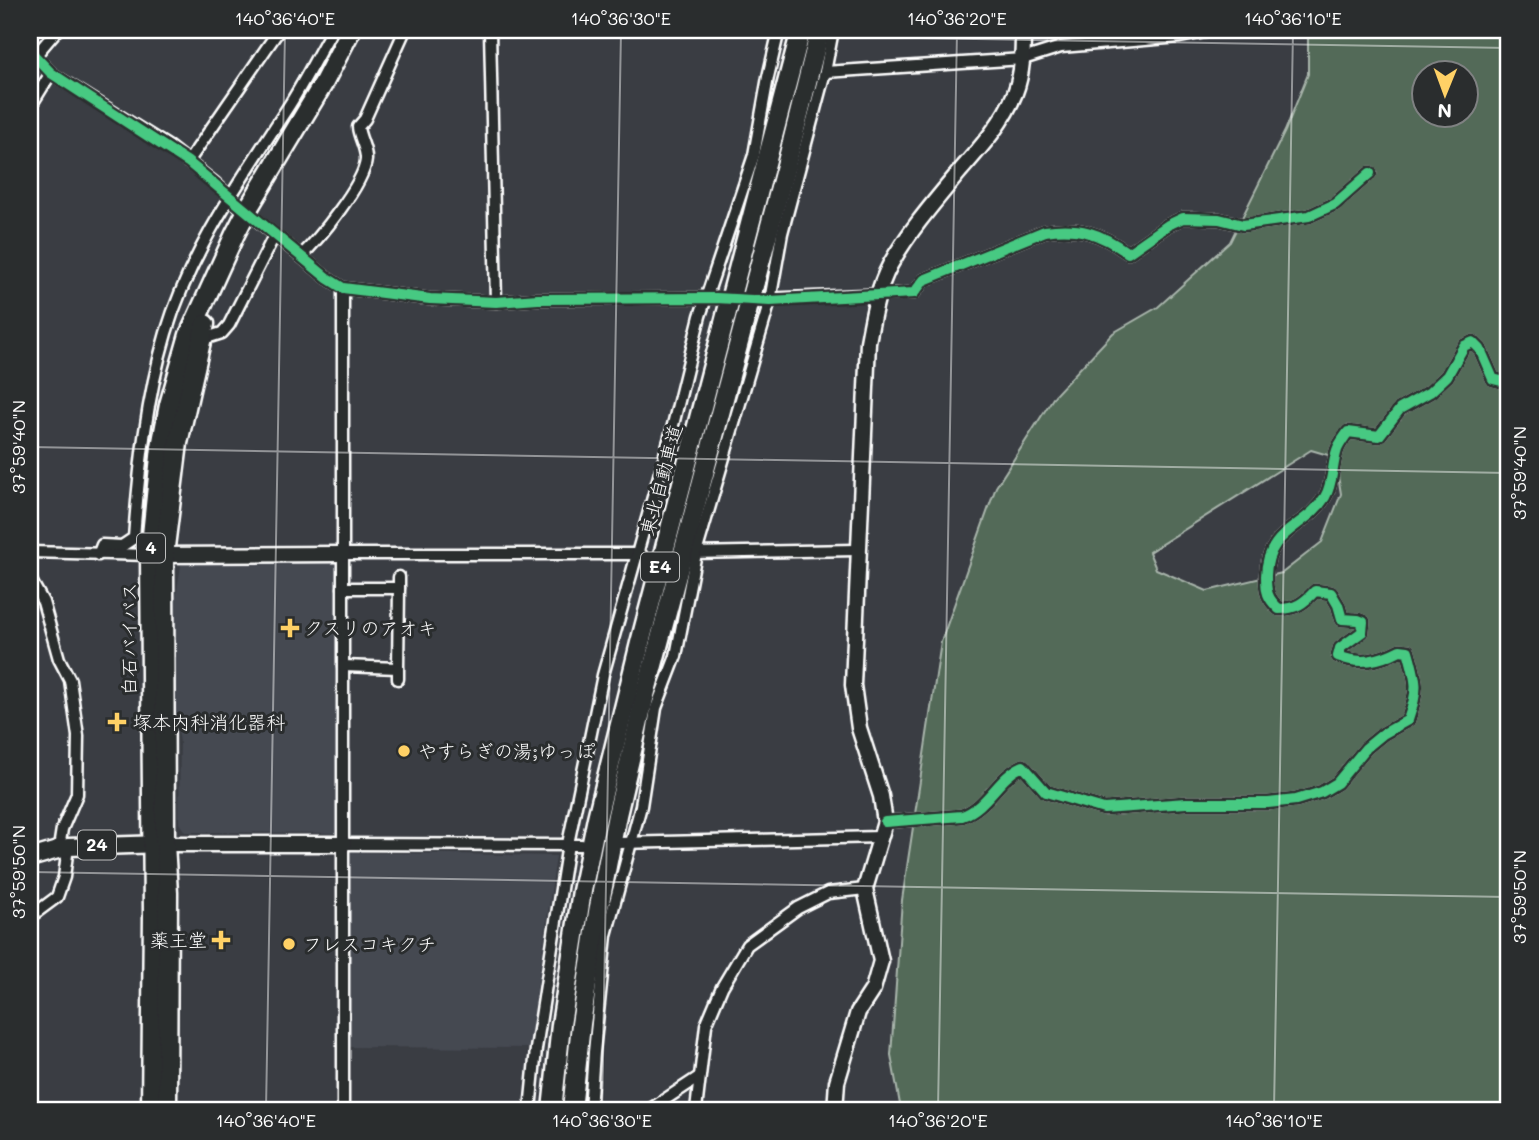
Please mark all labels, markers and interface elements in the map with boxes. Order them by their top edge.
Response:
text: 140°36'40"E [235,6,335,30]
text: 140°36'30"E [571,6,671,30]
text: 140°36'20"E [907,6,1007,30]
text: 140°36'10"E [1244,6,1342,30]
north arrow [1410,60,1480,130]
text: N [1437,99,1452,124]
text: 37°59'40"N [6,400,30,494]
street label: 東北自動車道 [634,422,687,538]
text: 37°59'40"N [1507,426,1531,520]
road number: 4 [137,534,165,562]
road number: E4 [641,552,679,582]
street label: 白石バイパス [116,582,141,696]
place label: クスリのアオキ [304,615,437,640]
marker: クスリのアオキ [282,620,298,636]
place label: 塚本内科消化器科 [133,709,285,734]
marker: 塚本内科消化器科 [107,712,127,732]
place label: やすらぎの湯;ゆっぽ [418,738,595,763]
marker: やすらぎの湯;ゆっぽ [396,743,412,759]
text: 37°59'50"N [6,825,30,919]
road number: 24 [78,830,116,860]
text: 37°59'50"N [1507,850,1531,944]
place label: 薬王堂 [150,927,207,952]
place label: フレスコキクチ [303,931,436,956]
marker: 薬王堂 [213,932,229,948]
marker: フレスコキクチ [281,936,297,952]
text: 140°36'40"E [216,1108,316,1132]
text: 140°36'30"E [552,1108,652,1132]
text: 140°36'20"E [888,1108,988,1132]
text: 140°36'10"E [1225,1108,1323,1132]

